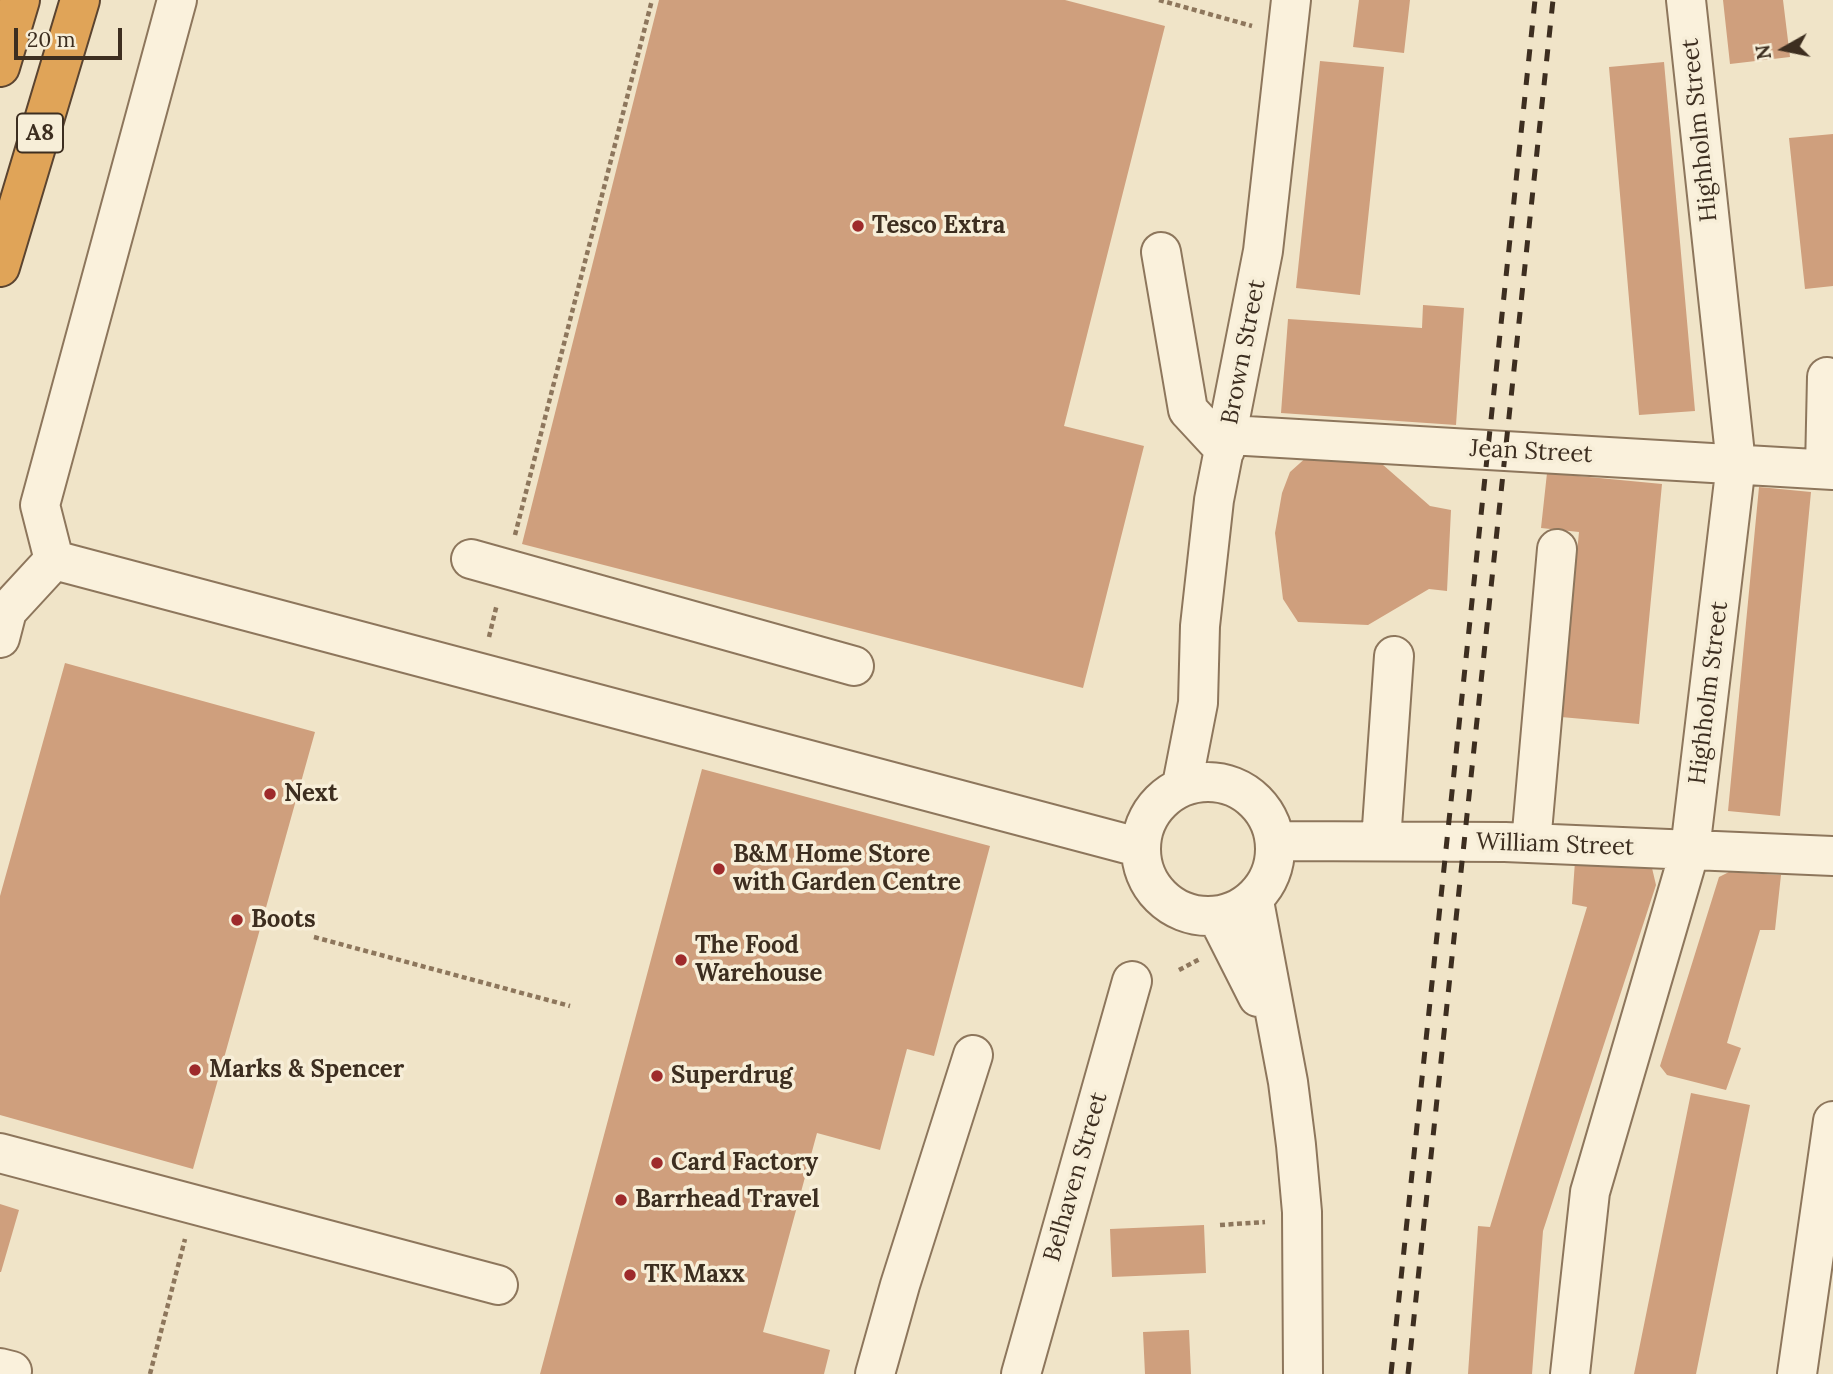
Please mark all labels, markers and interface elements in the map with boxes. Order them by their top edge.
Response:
scale bar [18,14,126,58]
north arrow [1749,14,1819,84]
text: 20 m [27,26,76,53]
street label: Highholm Street [1676,37,1724,223]
text: N [1750,43,1776,61]
road number: A8 [17,114,63,152]
place label: Tesco Extra [872,212,1005,240]
marker: Tesco Extra [850,218,866,234]
street label: Brown Street [1216,277,1272,427]
street label: Jean Street [1469,434,1593,470]
street label: Highholm Street [1683,600,1735,786]
place label: Next [284,780,338,808]
marker: Next [262,786,278,802]
street label: William Street [1475,828,1635,862]
place label: B&M Home Store with Garden Centre [733,841,961,897]
marker: B&M Home Store with Garden Centre [711,861,727,877]
place label: Boots [251,906,316,934]
marker: Boots [229,912,245,928]
place label: The Food Warehouse [695,932,822,988]
marker: The Food Warehouse [673,952,689,968]
place label: Marks & Spencer [209,1056,404,1084]
marker: Marks & Spencer [187,1062,203,1078]
place label: Superdrug [671,1062,793,1090]
marker: Superdrug [649,1068,665,1084]
street label: Belhaven Street [1038,1089,1114,1265]
place label: Card Factory [671,1149,818,1177]
marker: Card Factory [649,1155,665,1171]
place label: Barrhead Travel [635,1186,819,1214]
marker: Barrhead Travel [613,1192,629,1208]
place label: TK Maxx [644,1261,745,1289]
marker: TK Maxx [622,1267,638,1283]

